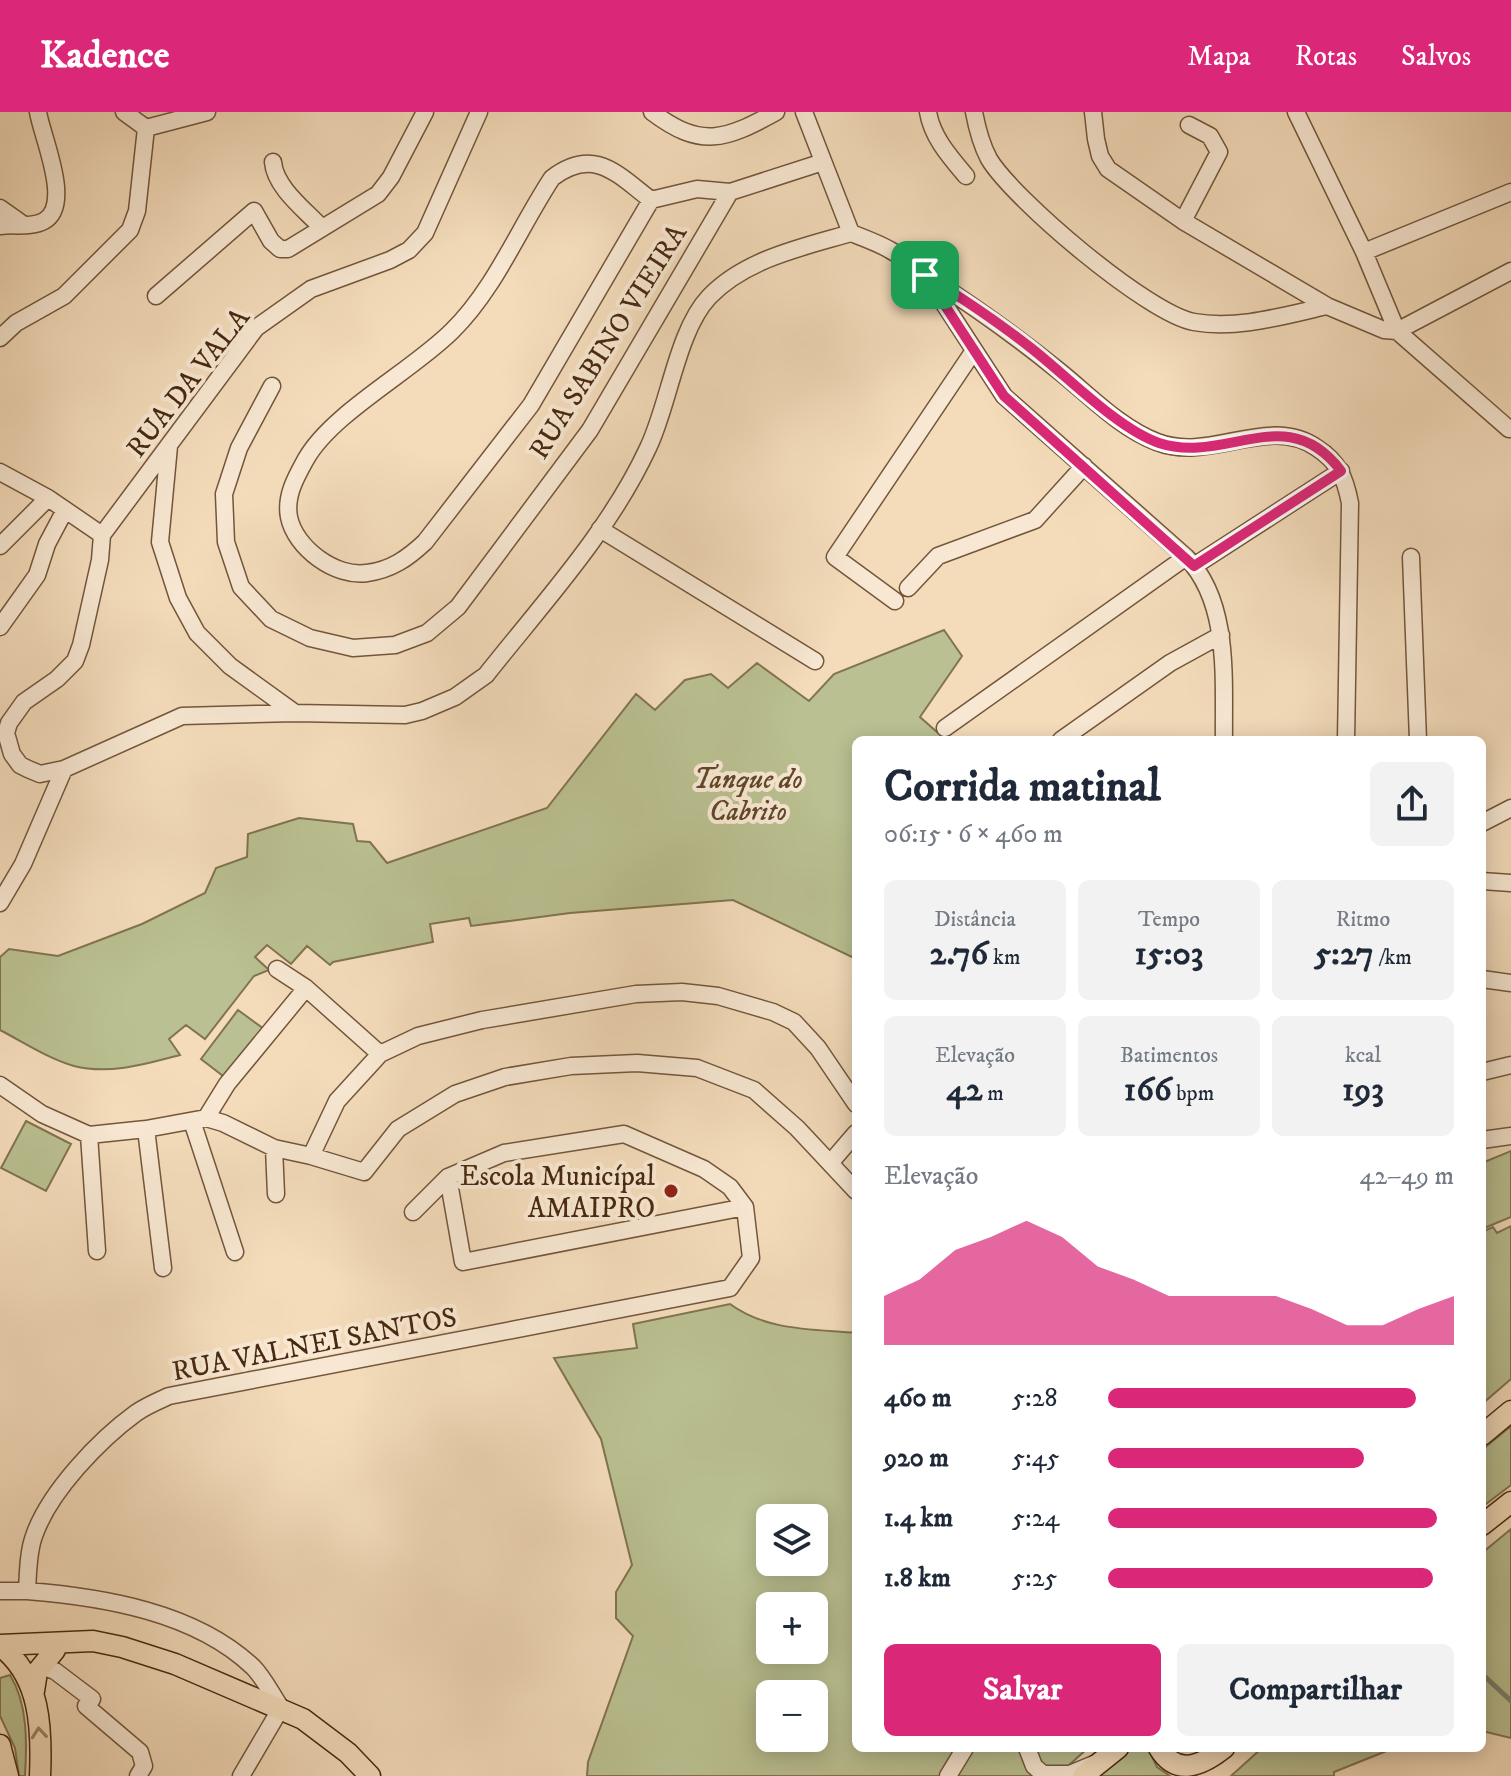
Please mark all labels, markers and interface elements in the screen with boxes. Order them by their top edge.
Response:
text: Kadence [40,32,169,80]
text: Mapa [1187,39,1251,74]
text: Rotas [1295,39,1357,74]
text: Salvos [1401,39,1471,74]
street label: RUA SABINO VIEIRA [522,217,695,466]
pin [891,241,959,309]
icon: arrive [903,253,947,297]
street label: RUA DA VALA [119,300,258,465]
text: Corrida matinal [884,760,1161,815]
park label: Tanque do Cabrito [693,762,803,829]
button: share [1370,762,1454,846]
text: 06:15 · 6 × 460 m [884,818,1063,851]
text: Distância [934,906,1016,933]
text: Tempo [1138,906,1200,933]
text: Ritmo [1336,906,1390,933]
text: 2.76 [930,933,988,975]
text: 15:03 [1134,933,1204,975]
text: 5:27 [1314,933,1374,975]
text: km [988,944,1020,971]
text: /km [1374,944,1412,971]
text: Elevação [935,1042,1015,1069]
text: Batimentos [1120,1042,1218,1069]
text: kcal [1345,1042,1381,1069]
text: 42 [946,1069,983,1111]
text: 166 [1124,1069,1172,1111]
text: 193 [1342,1069,1384,1111]
text: m [983,1080,1004,1107]
text: bpm [1172,1080,1214,1107]
place label: Escola Municípal AMAIPRO [460,1159,656,1226]
text: Elevação [884,1160,978,1193]
text: 42–49 m [1360,1160,1454,1193]
marker: Escola Municípal AMAIPRO [662,1182,680,1200]
street label: RUA VALNEI SANTOS [169,1300,460,1389]
text: 460 m [884,1382,952,1415]
text: 5:28 [1012,1382,1058,1415]
text: 920 m [884,1442,949,1475]
text: 5:45 [1012,1442,1059,1475]
text: 1.4 km [884,1502,953,1535]
text: 5:24 [1012,1502,1059,1535]
map controls [756,1504,828,1752]
button: layers [756,1504,828,1576]
text: 1.8 km [884,1562,951,1595]
text: 5:25 [1012,1562,1057,1595]
button: + [756,1592,828,1664]
button: Salvar [884,1644,1161,1736]
button: Compartilhar [1177,1644,1454,1736]
button: − [756,1680,828,1752]
one-way arrow [31,1726,48,1739]

